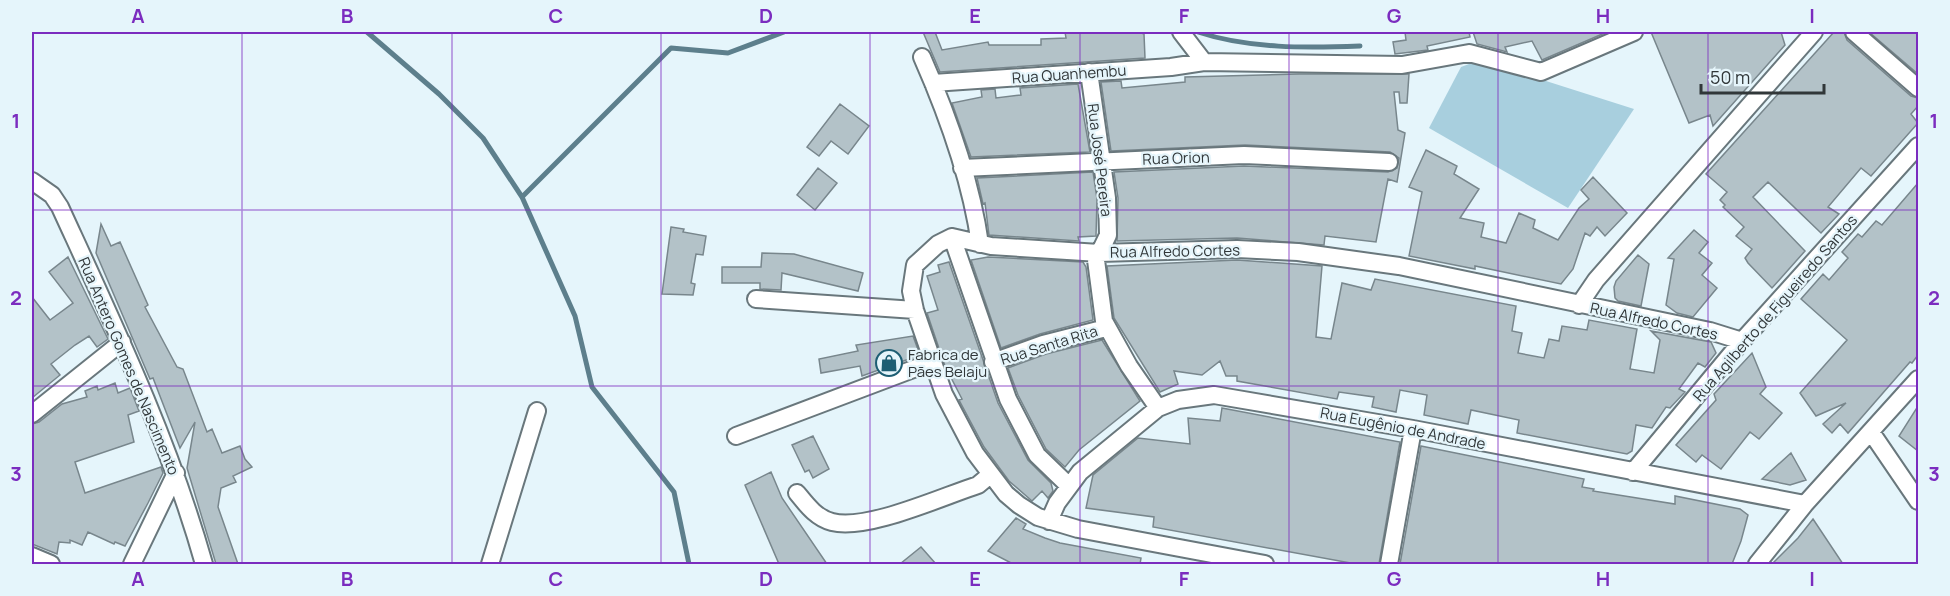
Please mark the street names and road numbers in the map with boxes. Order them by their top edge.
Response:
street label: Rua Quanhembu [1011,60,1127,88]
street label: Rua José Pereira [1083,102,1117,218]
street label: Rua Orion [1142,146,1210,170]
street label: Rua Agilberto de Figueiredo Santos [1688,210,1862,406]
street label: Rua Alfredo Cortes [1110,239,1240,263]
street label: Rua Antero Gomes de Nascimento [73,254,185,478]
street label: Rua Alfredo Cortes [1588,297,1720,345]
street label: Rua Santa Rita [998,320,1100,370]
street label: Rua Eugênio de Andrade [1319,402,1488,454]

